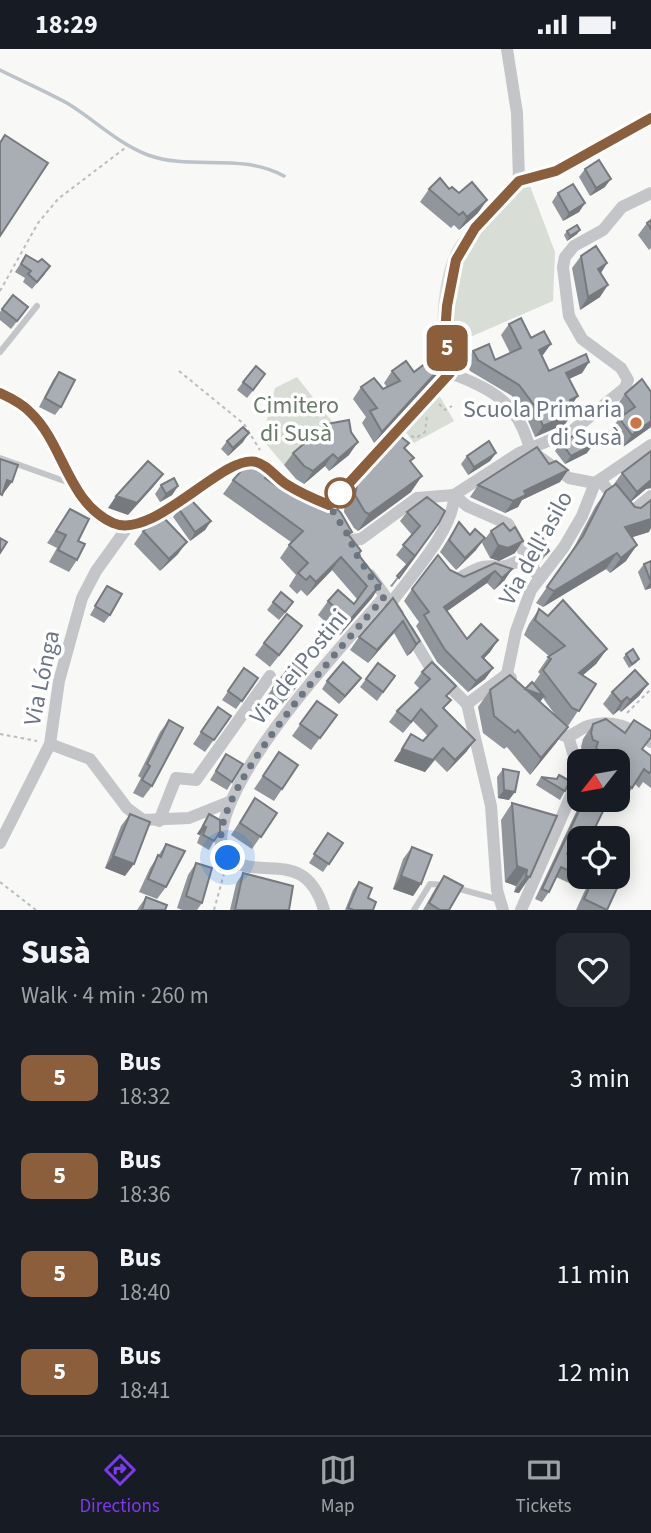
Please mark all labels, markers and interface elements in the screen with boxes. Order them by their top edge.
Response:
text: 18:29 [35,6,98,43]
line badge: 5 [424,325,470,371]
text: 5 [441,330,453,365]
park label: Cimitero di Susà [253,388,339,451]
place label: Scuola Primaria di Susà [463,392,622,455]
marker: Scuola Primaria di Susà [628,415,644,431]
unlabelled marker [325,478,355,508]
street label: Via dell'asilo [490,485,582,611]
street label: Via dei Postini [241,602,357,732]
street label: Via Lónga [15,627,69,729]
north arrow [567,749,630,812]
map controls [567,749,630,889]
button: locate [567,826,630,889]
your location [210,840,245,875]
text: Susà [21,929,91,976]
button: heart [556,933,630,1007]
text: Walk · 4 min · 260 m [21,979,209,1012]
text: Bus [119,1043,161,1080]
text: 5 [53,1060,66,1095]
text: 3 min [570,1060,630,1097]
text: 18:32 [119,1080,170,1113]
text: Bus [119,1141,161,1178]
text: 5 [53,1158,66,1193]
text: 7 min [570,1158,630,1195]
text: 18:36 [119,1178,170,1211]
text: Bus [119,1239,161,1276]
text: 5 [53,1256,66,1291]
text: 11 min [557,1256,630,1293]
text: 18:40 [119,1276,170,1309]
text: Bus [119,1337,161,1374]
text: 5 [53,1354,66,1389]
text: 12 min [557,1354,630,1391]
text: 18:41 [119,1374,170,1407]
tab: Directions [79,1451,160,1520]
tab: Map [319,1451,357,1520]
tab: Tickets [516,1451,572,1520]

